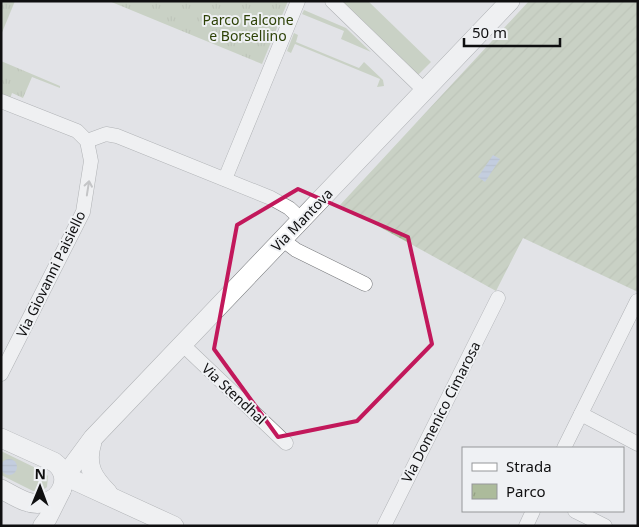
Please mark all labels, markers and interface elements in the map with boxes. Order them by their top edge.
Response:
park label: Parco Falcone e Borsellino [202,10,294,45]
scale bar [464,15,560,47]
text: 50 m [472,22,507,42]
one-way arrow [83,180,93,196]
street label: Via Mantova [267,184,337,255]
street label: Via Giovanni Paisiello [12,207,90,340]
street label: Via Domenico Cimarosa [397,338,484,486]
street label: Via Stendhal [198,359,271,428]
legend [462,447,624,512]
text: Strada [506,456,552,476]
north arrow [15,462,65,512]
text: N [34,464,46,483]
text: Parco [506,481,546,501]

